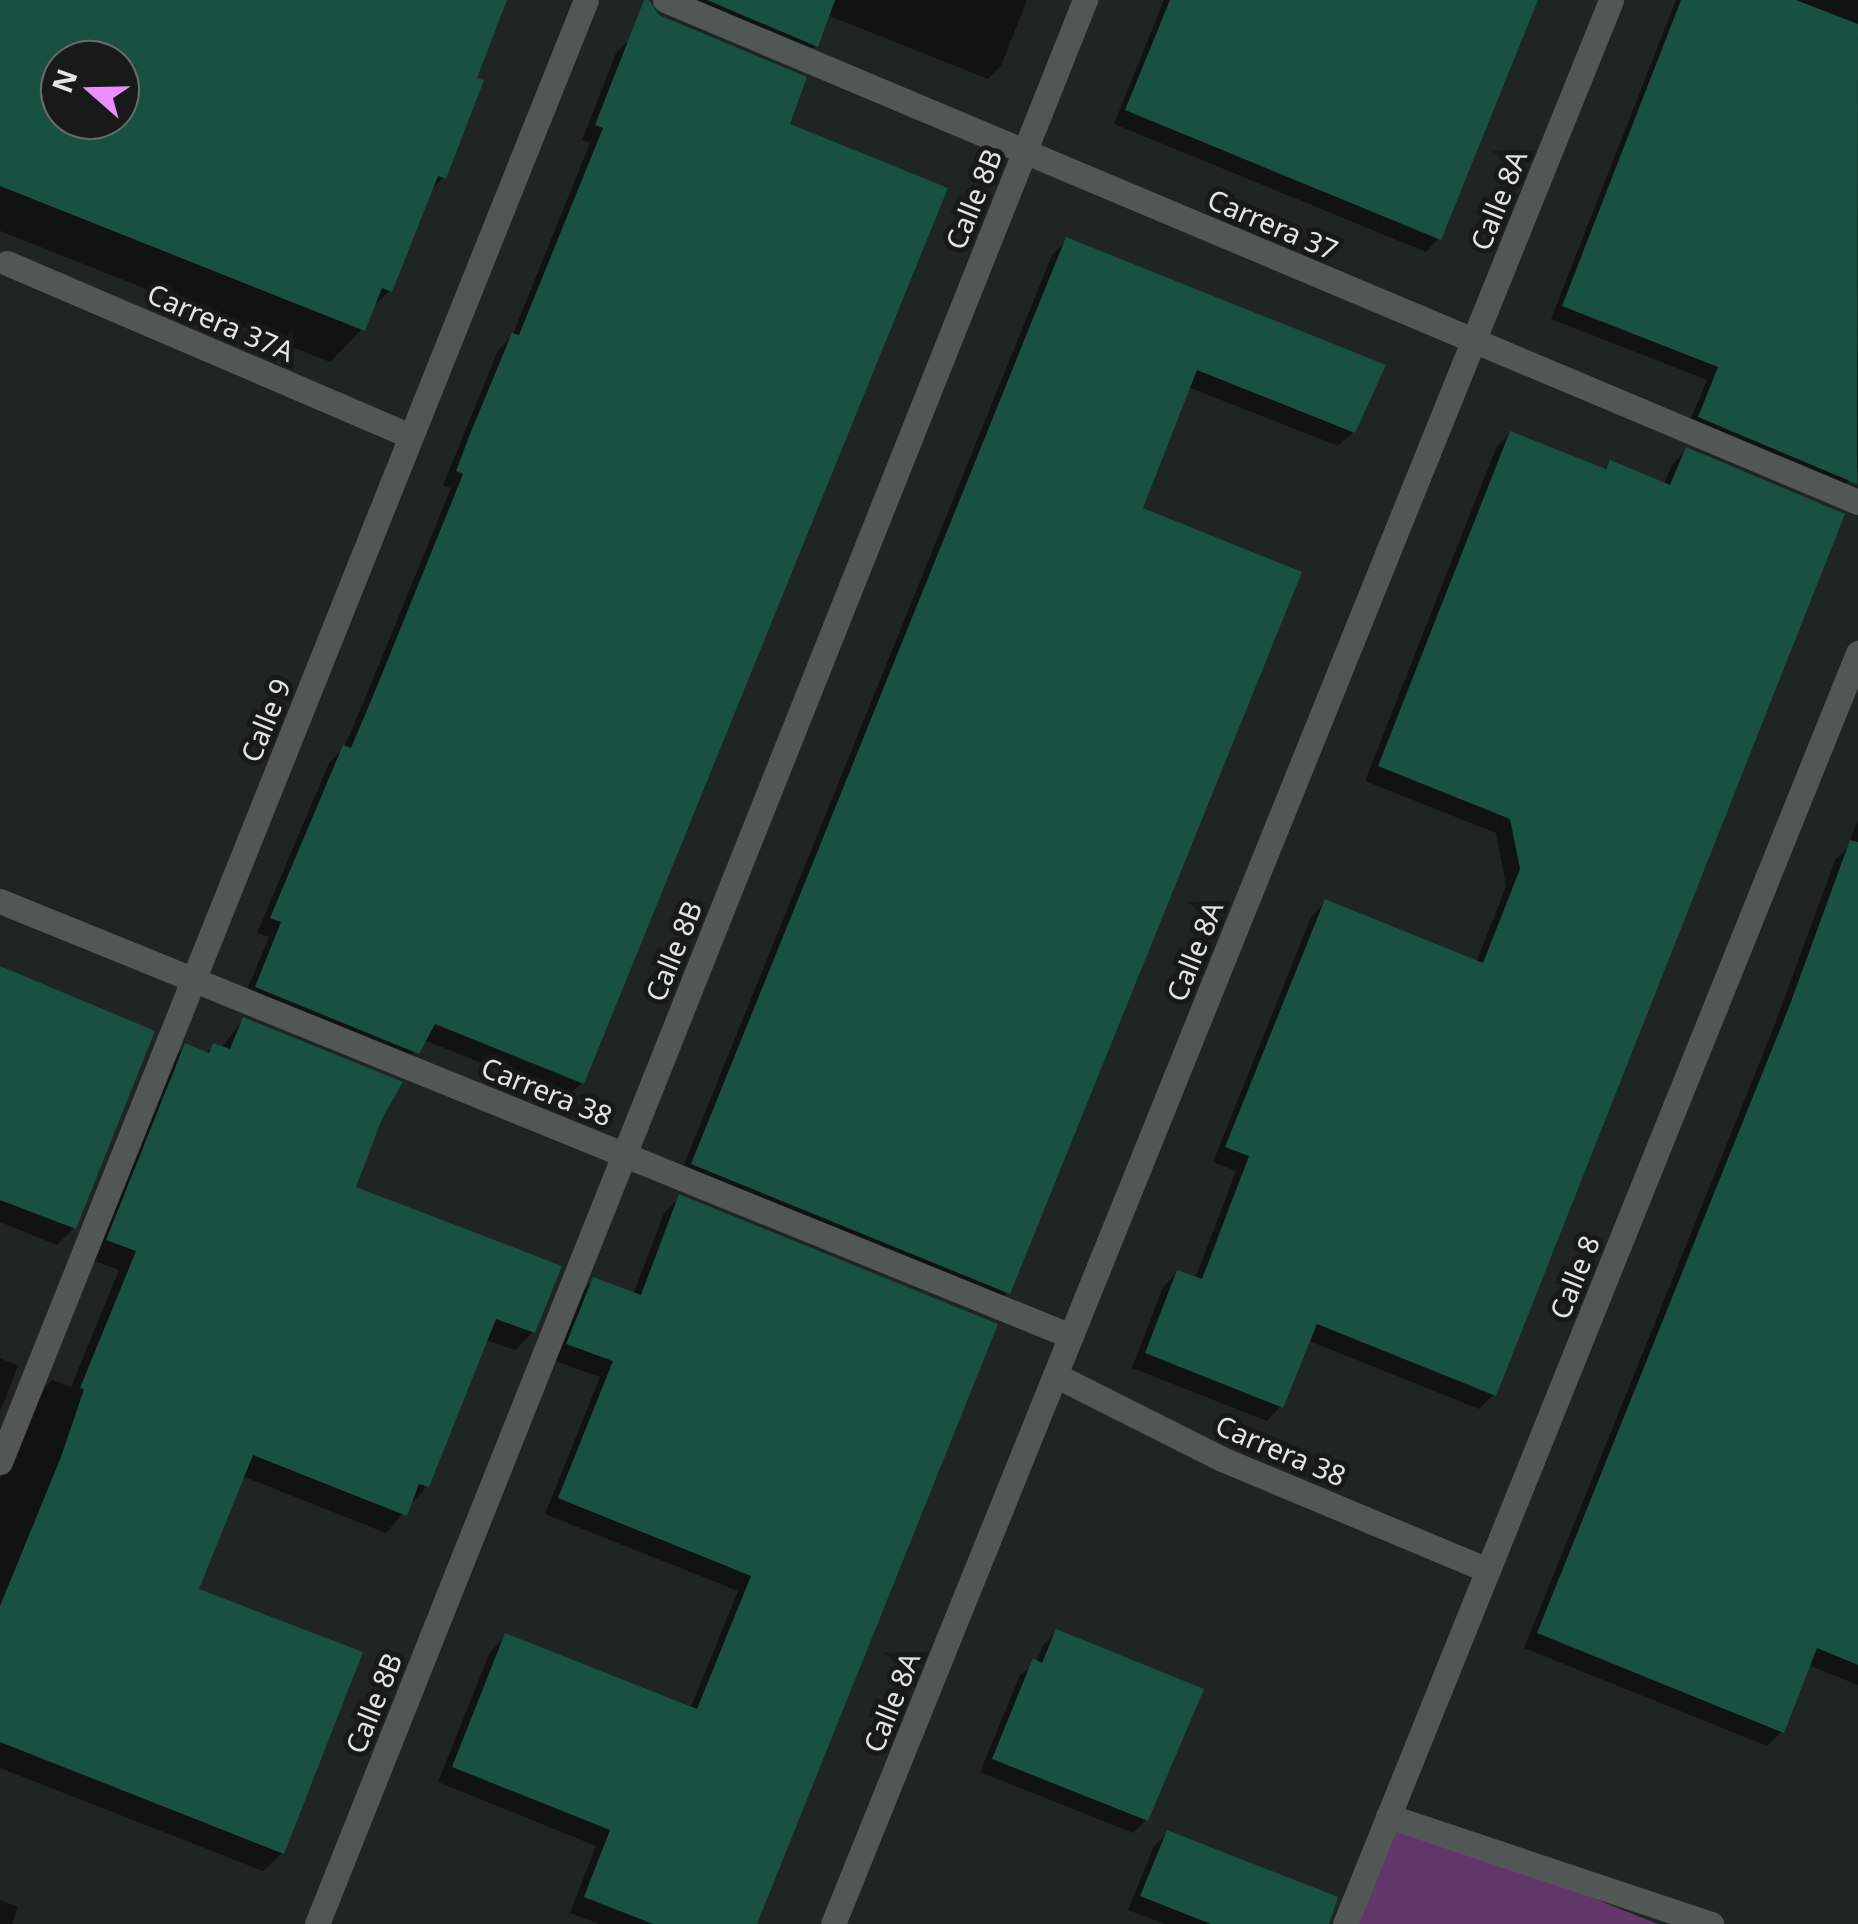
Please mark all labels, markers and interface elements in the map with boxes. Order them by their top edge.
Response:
north arrow [40,40,140,140]
text: N [42,63,85,98]
street label: Calle 8B [938,144,1008,254]
street label: Calle 8A [1463,145,1533,255]
street label: Carrera 37 [1203,182,1343,266]
street label: Carrera 37A [143,276,299,368]
street label: Calle 9 [233,673,297,767]
street label: Calle 8B [638,896,708,1006]
street label: Calle 8A [1159,896,1229,1006]
street label: Carrera 38 [477,1050,617,1132]
street label: Calle 8 [1542,1230,1606,1324]
street label: Carrera 38 [1211,1408,1351,1492]
street label: Calle 8A [856,1647,926,1757]
street label: Calle 8B [338,1648,408,1758]

